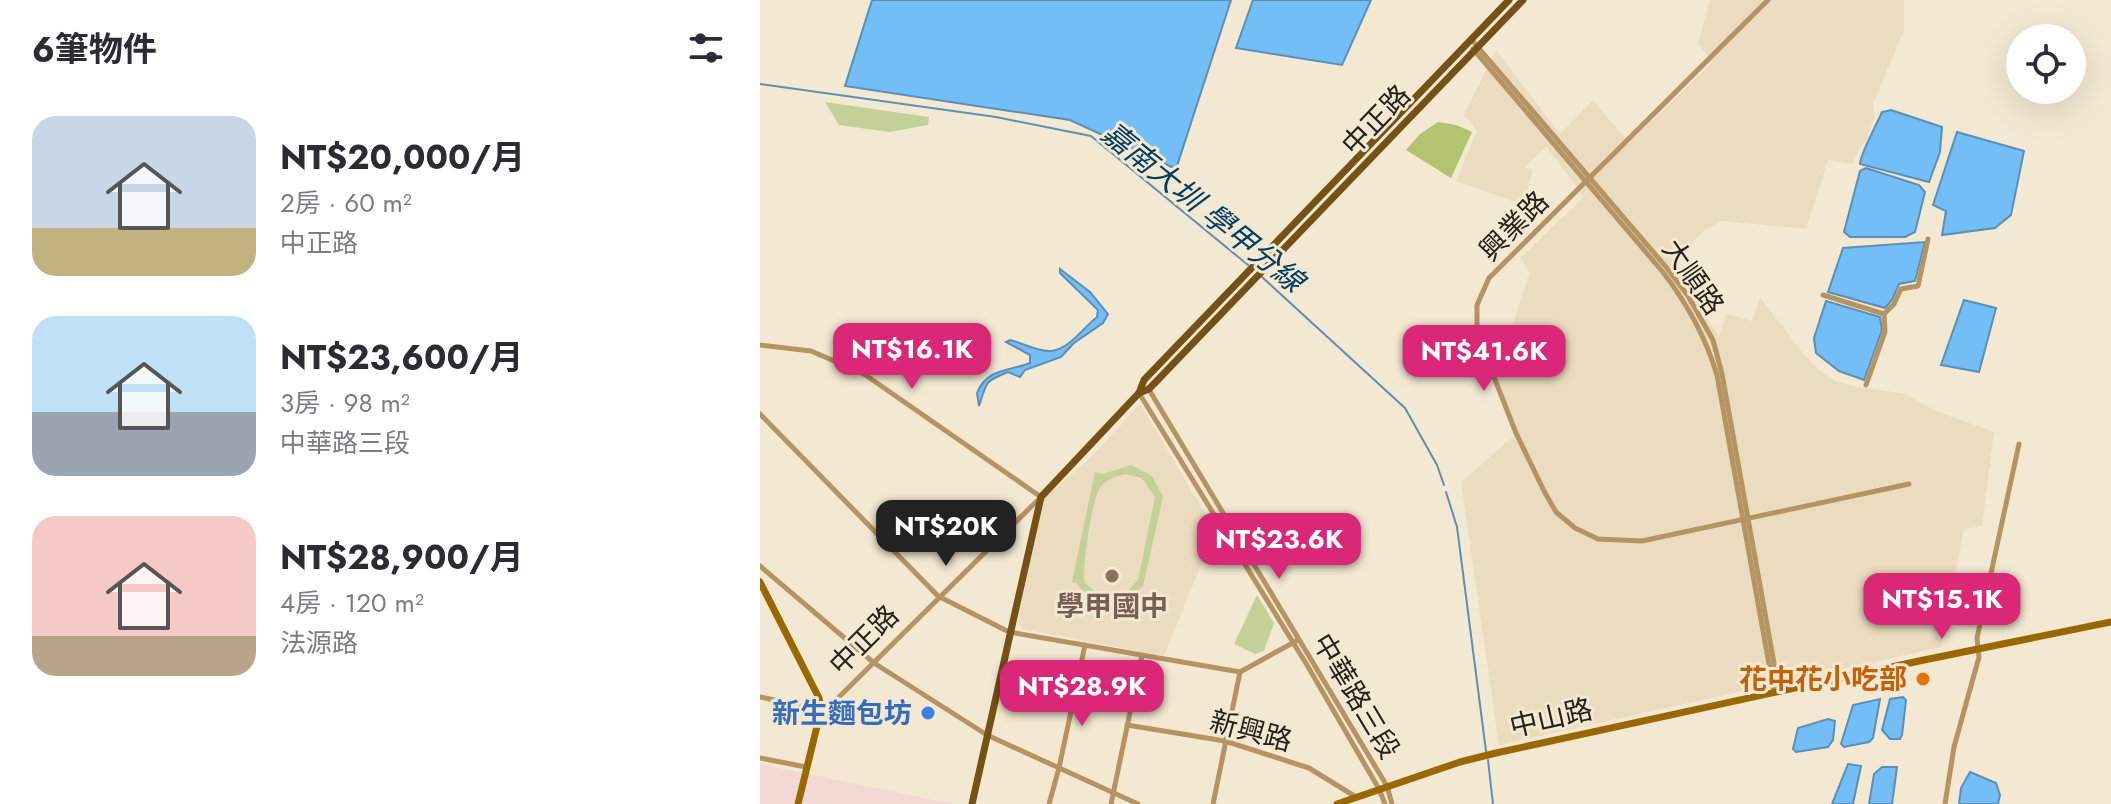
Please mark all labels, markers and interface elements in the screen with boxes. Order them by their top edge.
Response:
map controls [2006,24,2086,104]
button: locate [2006,24,2086,104]
text: 6筆物件 [32,25,157,74]
icon: filters [684,26,728,70]
street label: 中正路 [1332,76,1420,164]
water label: 嘉南大圳 學甲分線 [1093,112,1316,304]
text: NT$20,000/月 [280,133,525,182]
icon: home [96,148,192,244]
street label: 興業路 [1470,182,1558,270]
text: 2房 · 60 m² [280,184,412,222]
text: 中正路 [280,224,358,262]
street label: 大順路 [1652,231,1734,323]
pin: NT$16.1K [829,323,995,391]
pin: NT$41.6K [1401,325,1567,393]
text: NT$16.1K [851,330,973,368]
text: NT$41.6K [1421,332,1547,370]
text: NT$23,600/月 [280,333,524,382]
icon: home [96,348,192,444]
text: 3房 · 98 m² [280,384,410,422]
text: 中華路三段 [280,424,410,462]
pin: NT$20K [881,500,1011,568]
text: NT$20K [894,507,998,545]
pin: NT$23.6K [1196,513,1362,581]
text: NT$23.6K [1215,520,1343,558]
text: NT$28,900/月 [280,533,524,582]
icon: home [96,548,192,644]
marker: 學甲國中 [1103,567,1121,585]
pin: NT$15.1K [1859,573,2025,641]
text: NT$15.1K [1881,580,2003,618]
text: 4房 · 120 m² [280,584,424,622]
place label: 學甲國中 [1056,586,1168,627]
street label: 中正路 [820,596,908,684]
text: 法源路 [280,624,358,662]
street label: 中華路三段 [1302,625,1410,767]
place label: 花中花小吃部 [1739,659,1907,700]
pin: NT$28.9K [999,660,1165,728]
text: NT$28.9K [1018,667,1146,705]
marker: 花中花小吃部 [1914,670,1932,688]
street label: 中山路 [1505,689,1597,747]
place label: 新生麵包坊 [772,693,912,734]
street label: 新興路 [1205,700,1297,762]
marker: 新生麵包坊 [919,704,937,722]

